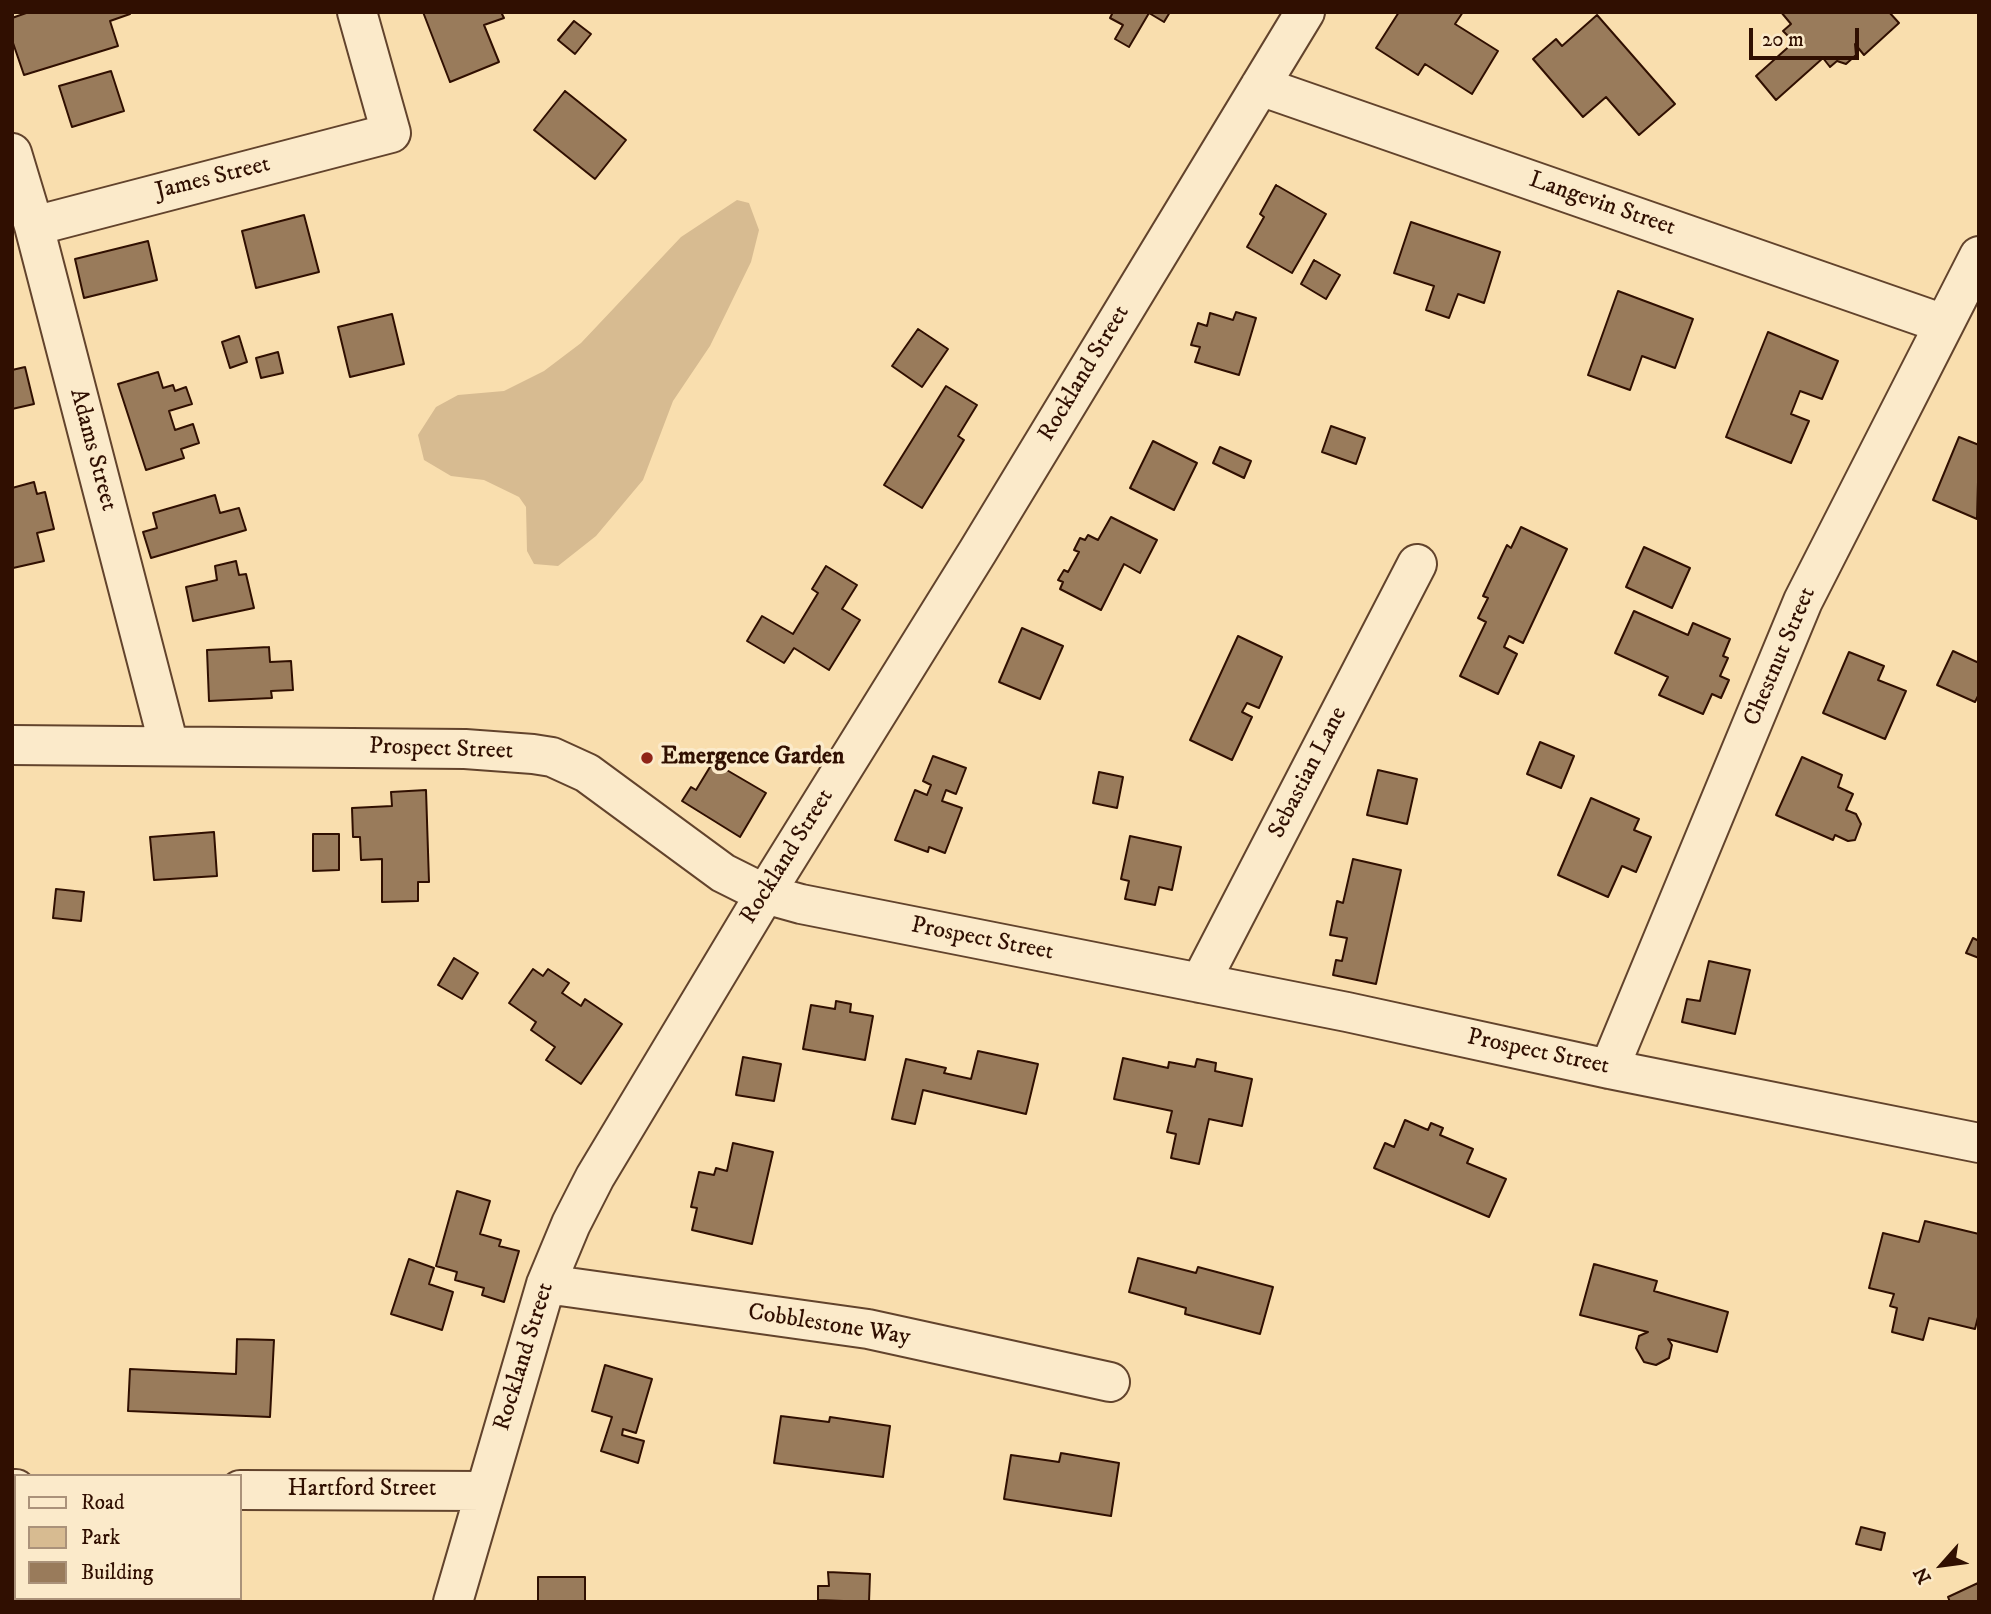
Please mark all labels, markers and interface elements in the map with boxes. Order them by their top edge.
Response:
scale bar [1753,14,1863,58]
text: 20 m [1762,27,1804,53]
street label: James Street [153,151,273,207]
street label: Langevin Street [1525,167,1679,243]
street label: Rockland Street [1033,301,1137,447]
street label: Adams Street [62,386,122,514]
street label: Chestnut Street [1739,583,1823,731]
street label: Sebastian Lane [1264,702,1354,844]
street label: Prospect Street [368,733,514,767]
place label: Emergence Garden [661,744,845,772]
marker: Emergence Garden [639,750,655,766]
street label: Rockland Street [735,784,841,930]
street label: Prospect Street [908,912,1056,968]
street label: Prospect Street [1464,1024,1612,1082]
street label: Rockland Street [489,1279,561,1435]
street label: Cobblestone Way [746,1299,912,1353]
legend [14,1474,242,1600]
street label: Hartford Street [288,1476,436,1504]
text: Road [81,1490,125,1516]
text: Park [81,1525,120,1551]
north arrow [1907,1530,1977,1600]
text: Building [81,1560,153,1586]
text: N [1909,1563,1937,1587]

